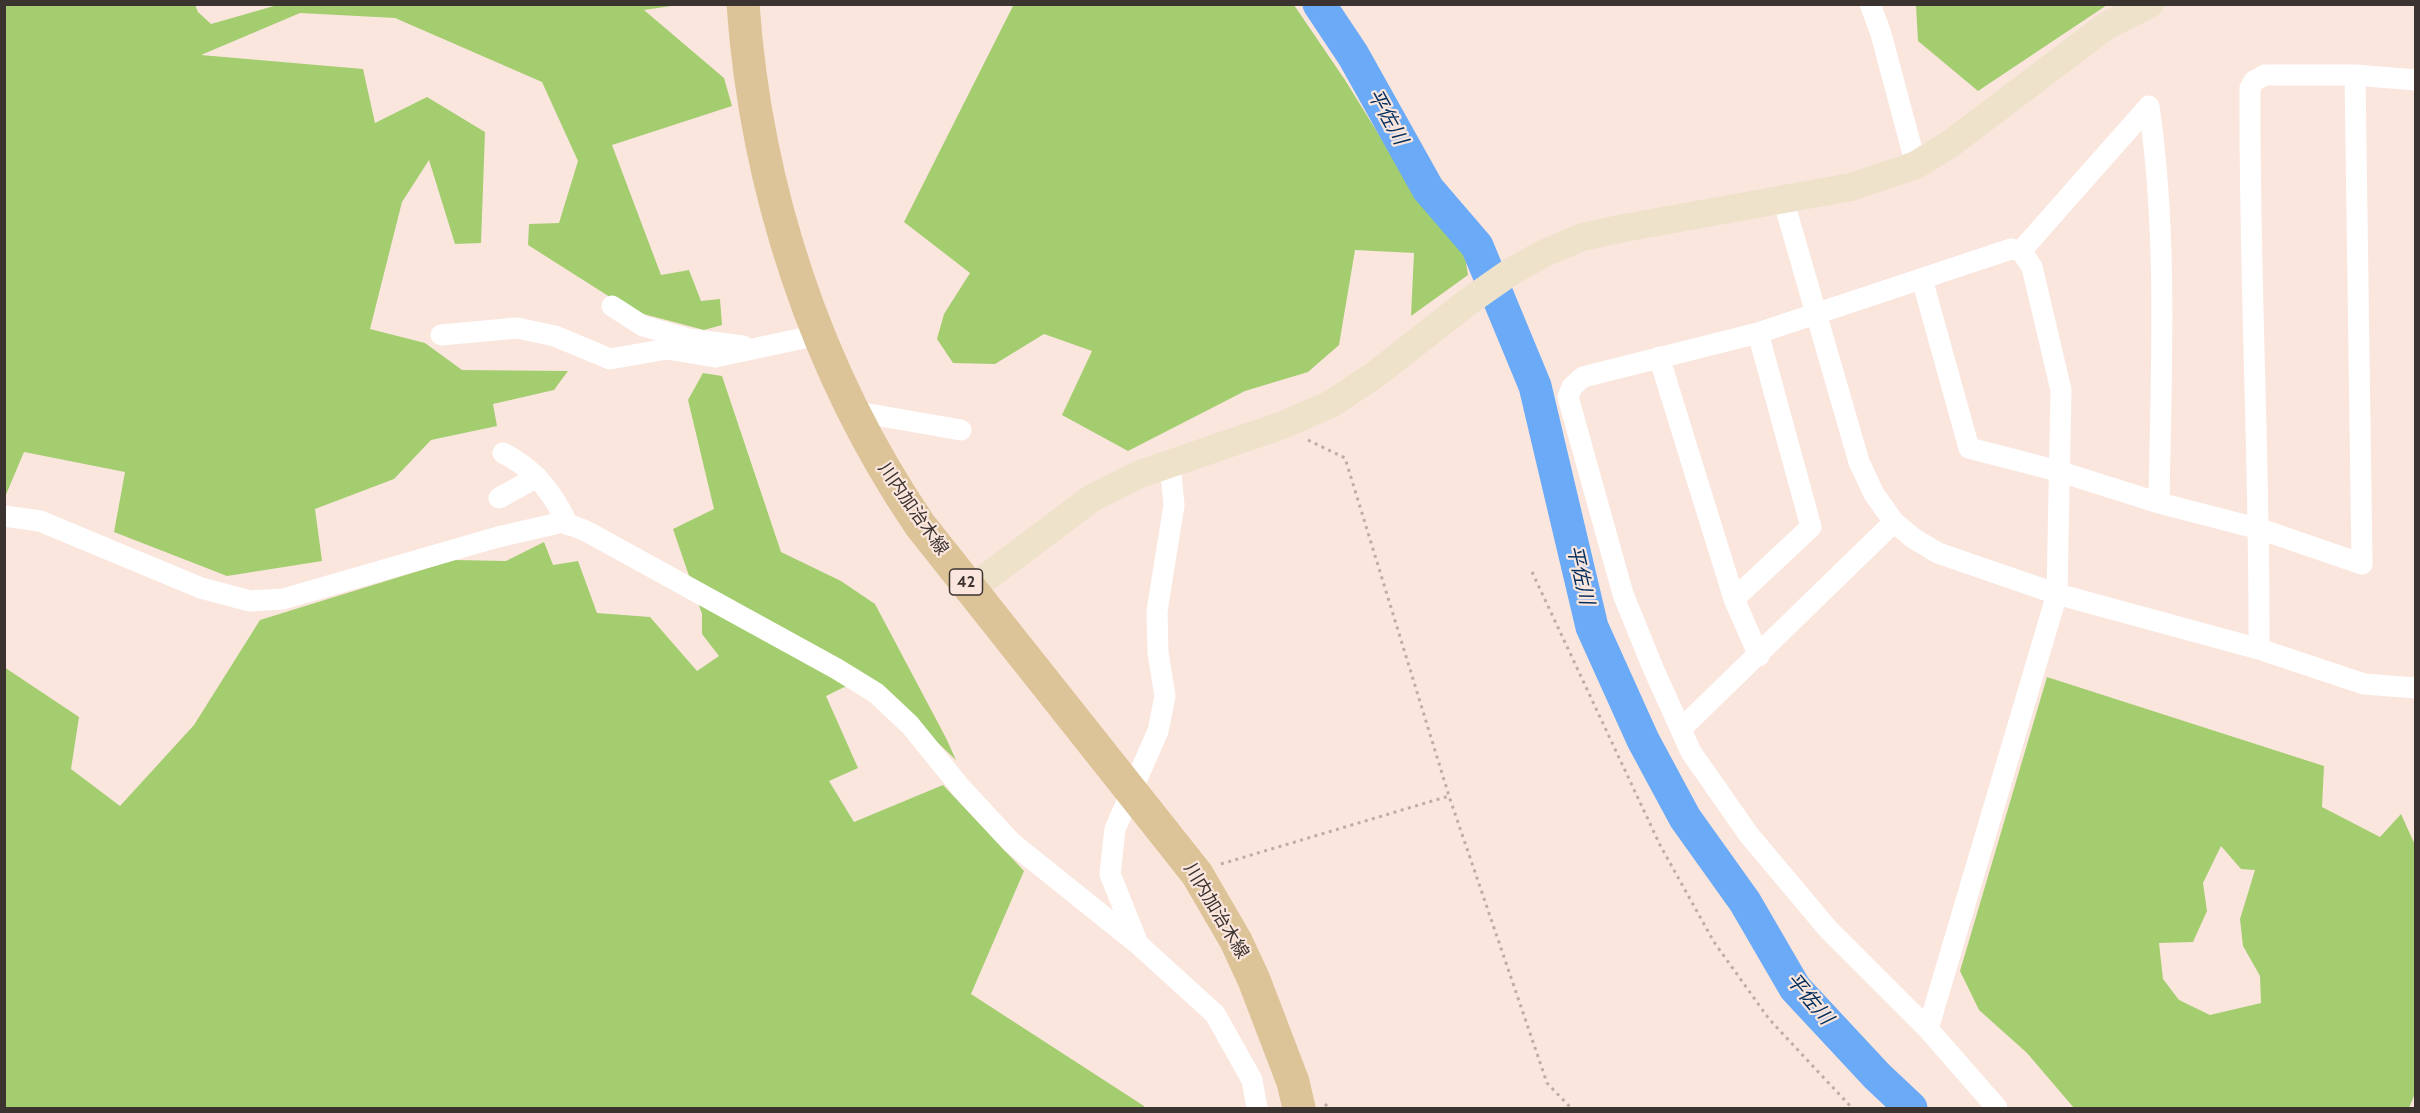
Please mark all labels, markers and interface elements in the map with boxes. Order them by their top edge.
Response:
water label: 平佐川 [1362,85,1412,149]
street label: 川内加治木線 [873,459,953,559]
water label: 平佐川 [1562,543,1598,607]
road number: 42 [950,569,982,595]
street label: 川内加治木線 [1179,859,1253,963]
water label: 平佐川 [1781,968,1837,1030]

